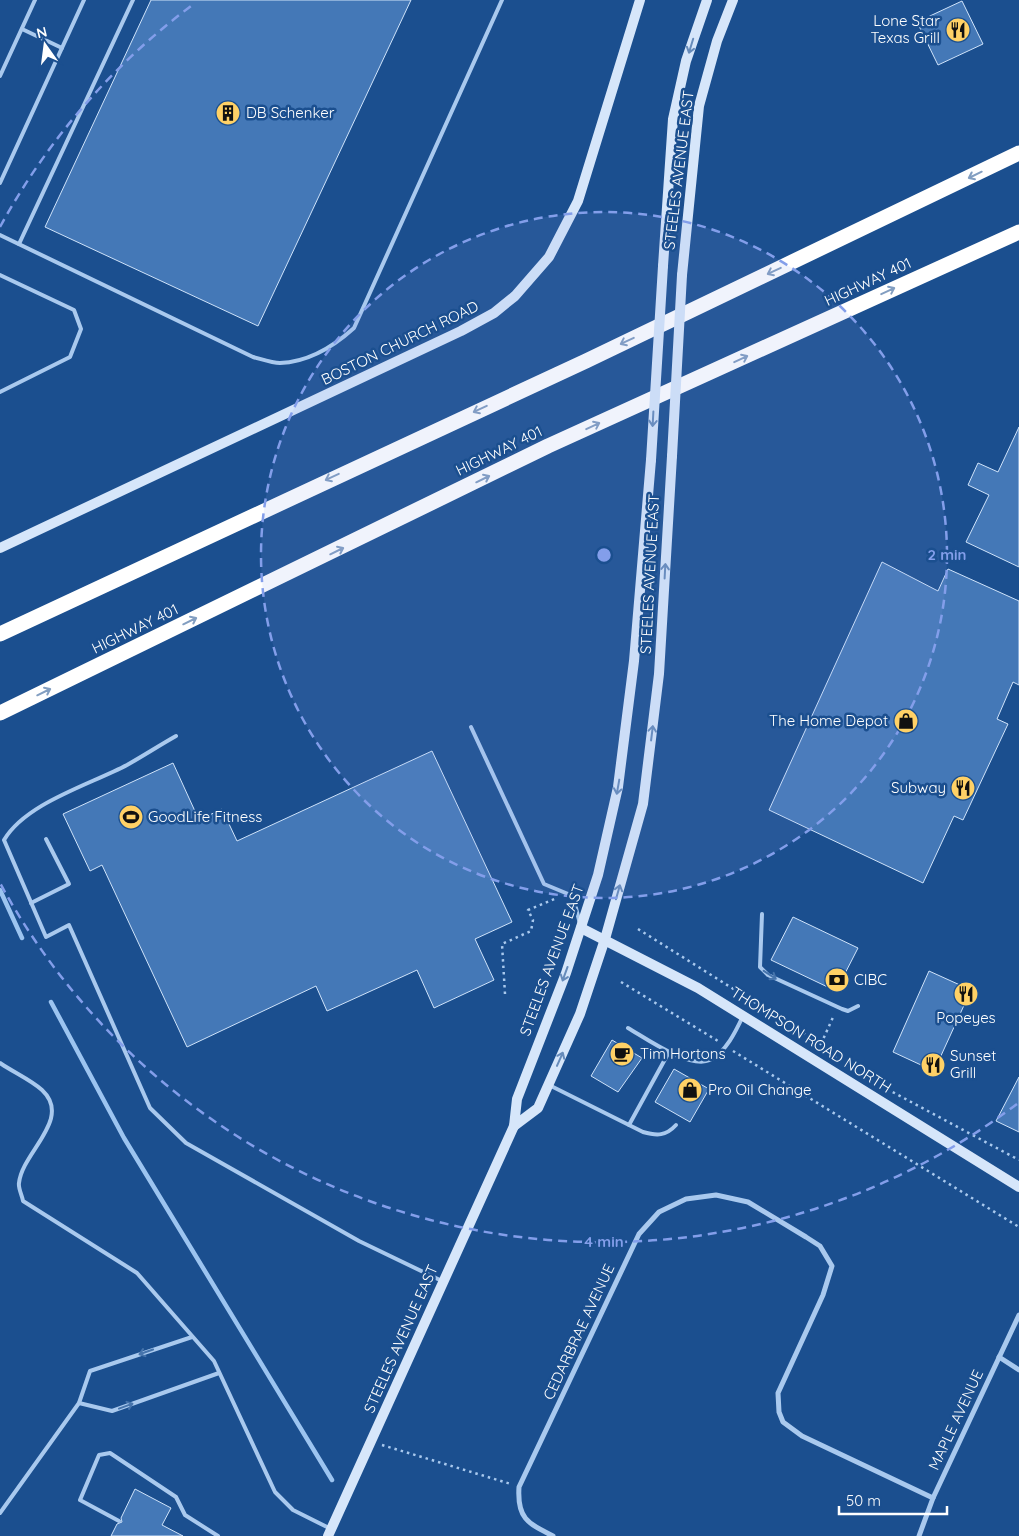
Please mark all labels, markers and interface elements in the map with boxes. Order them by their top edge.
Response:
place label: Lone Star Texas Grill [871,11,940,47]
restaurant icon: Lone Star Texas Grill [945,17,971,43]
north arrow [20,20,70,70]
text: N [35,22,49,42]
one-way arrow [685,38,695,54]
street label: STEELES AVENUE EAST [659,89,698,251]
building icon: DB Schenker [215,100,241,126]
place label: DB Schenker [246,103,335,122]
one-way arrow [968,170,983,180]
street label: HIGHWAY 401 [821,253,914,310]
one-way arrow [767,267,782,277]
one-way arrow [880,286,895,296]
street label: BOSTON CHURCH ROAD [318,296,482,389]
one-way arrow [620,336,635,346]
one-way arrow [733,353,748,363]
one-way arrow [473,405,488,415]
one-way arrow [649,411,658,427]
street label: HIGHWAY 401 [452,421,545,480]
one-way arrow [585,421,600,431]
one-way arrow [325,473,340,483]
one-way arrow [475,474,490,484]
street label: STEELES AVENUE EAST [636,493,663,655]
text: 2 min [927,545,967,564]
one-way arrow [329,546,344,555]
centre of rings [595,546,613,564]
one-way arrow [660,564,669,580]
street label: HIGHWAY 401 [88,599,181,658]
one-way arrow [182,616,197,626]
one-way arrow [36,687,51,696]
shop icon: The Home Depot [893,708,919,734]
place label: The Home Depot [769,711,888,730]
one-way arrow [647,726,657,742]
restaurant icon: Subway [950,775,976,801]
place label: Subway [891,778,946,797]
one-way arrow [612,779,622,795]
sports icon: GoodLife Fitness [118,804,144,830]
place label: GoodLife Fitness [148,807,262,826]
street label: STEELES AVENUE EAST [515,881,588,1038]
one-way arrow [614,884,624,900]
one-way arrow [560,966,569,981]
bank icon: CIBC [824,967,850,993]
one-way arrow [763,970,777,980]
place label: CIBC [854,970,887,989]
restaurant icon: Popeyes [953,981,979,1007]
street label: THOMPSON ROAD NORTH [728,982,895,1097]
place label: Popeyes [936,1008,996,1027]
cafe icon: Tim Hortons [609,1041,635,1067]
place label: Tim Hortons [640,1044,725,1063]
place label: Sunset Grill [950,1046,996,1082]
one-way arrow [556,1052,566,1067]
restaurant icon: Sunset Grill [920,1052,946,1078]
shop icon: Pro Oil Change [677,1077,703,1103]
place label: Pro Oil Change [708,1080,811,1099]
text: 4 min [584,1232,624,1251]
street label: CEDARBRAE AVENUE [539,1261,618,1403]
street label: STEELES AVENUE EAST [359,1262,442,1416]
one-way arrow [139,1348,155,1357]
street label: MAPLE AVENUE [924,1367,987,1473]
one-way arrow [118,1401,133,1410]
scale bar [839,1484,946,1516]
text: 50 m [846,1491,881,1510]

